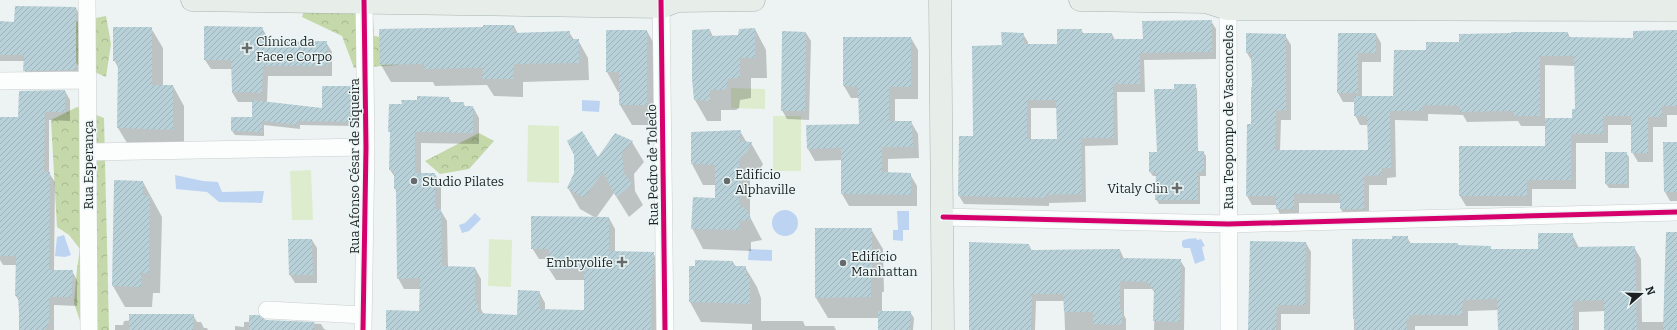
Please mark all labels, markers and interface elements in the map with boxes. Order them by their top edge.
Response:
street label: Rua Teopompo de Vasconcelos [1221,25,1236,209]
place label: Clínica da Face e Corpo [256,34,332,64]
marker: Clínica da Face e Corpo [241,42,253,54]
street label: Rua Afonso César de Siqueira [347,78,362,254]
street label: Rua Pedro de Toledo [644,104,661,226]
street label: Rua Esperança [81,120,96,210]
place label: Edificio Alphaville [735,167,796,197]
place label: Studio Pilates [422,174,504,189]
marker: Studio Pilates [409,176,419,186]
marker: Edificio Alphaville [722,176,732,186]
place label: Vitaly Clin [1107,181,1169,196]
marker: Vitaly Clin [1171,182,1183,194]
place label: Edifício Manhattan [851,249,918,279]
place label: Embryolife [546,255,613,270]
marker: Embryolife [616,256,628,268]
marker: Edifício Manhattan [838,258,848,268]
north arrow [1621,274,1661,314]
text: N [1642,285,1658,297]

